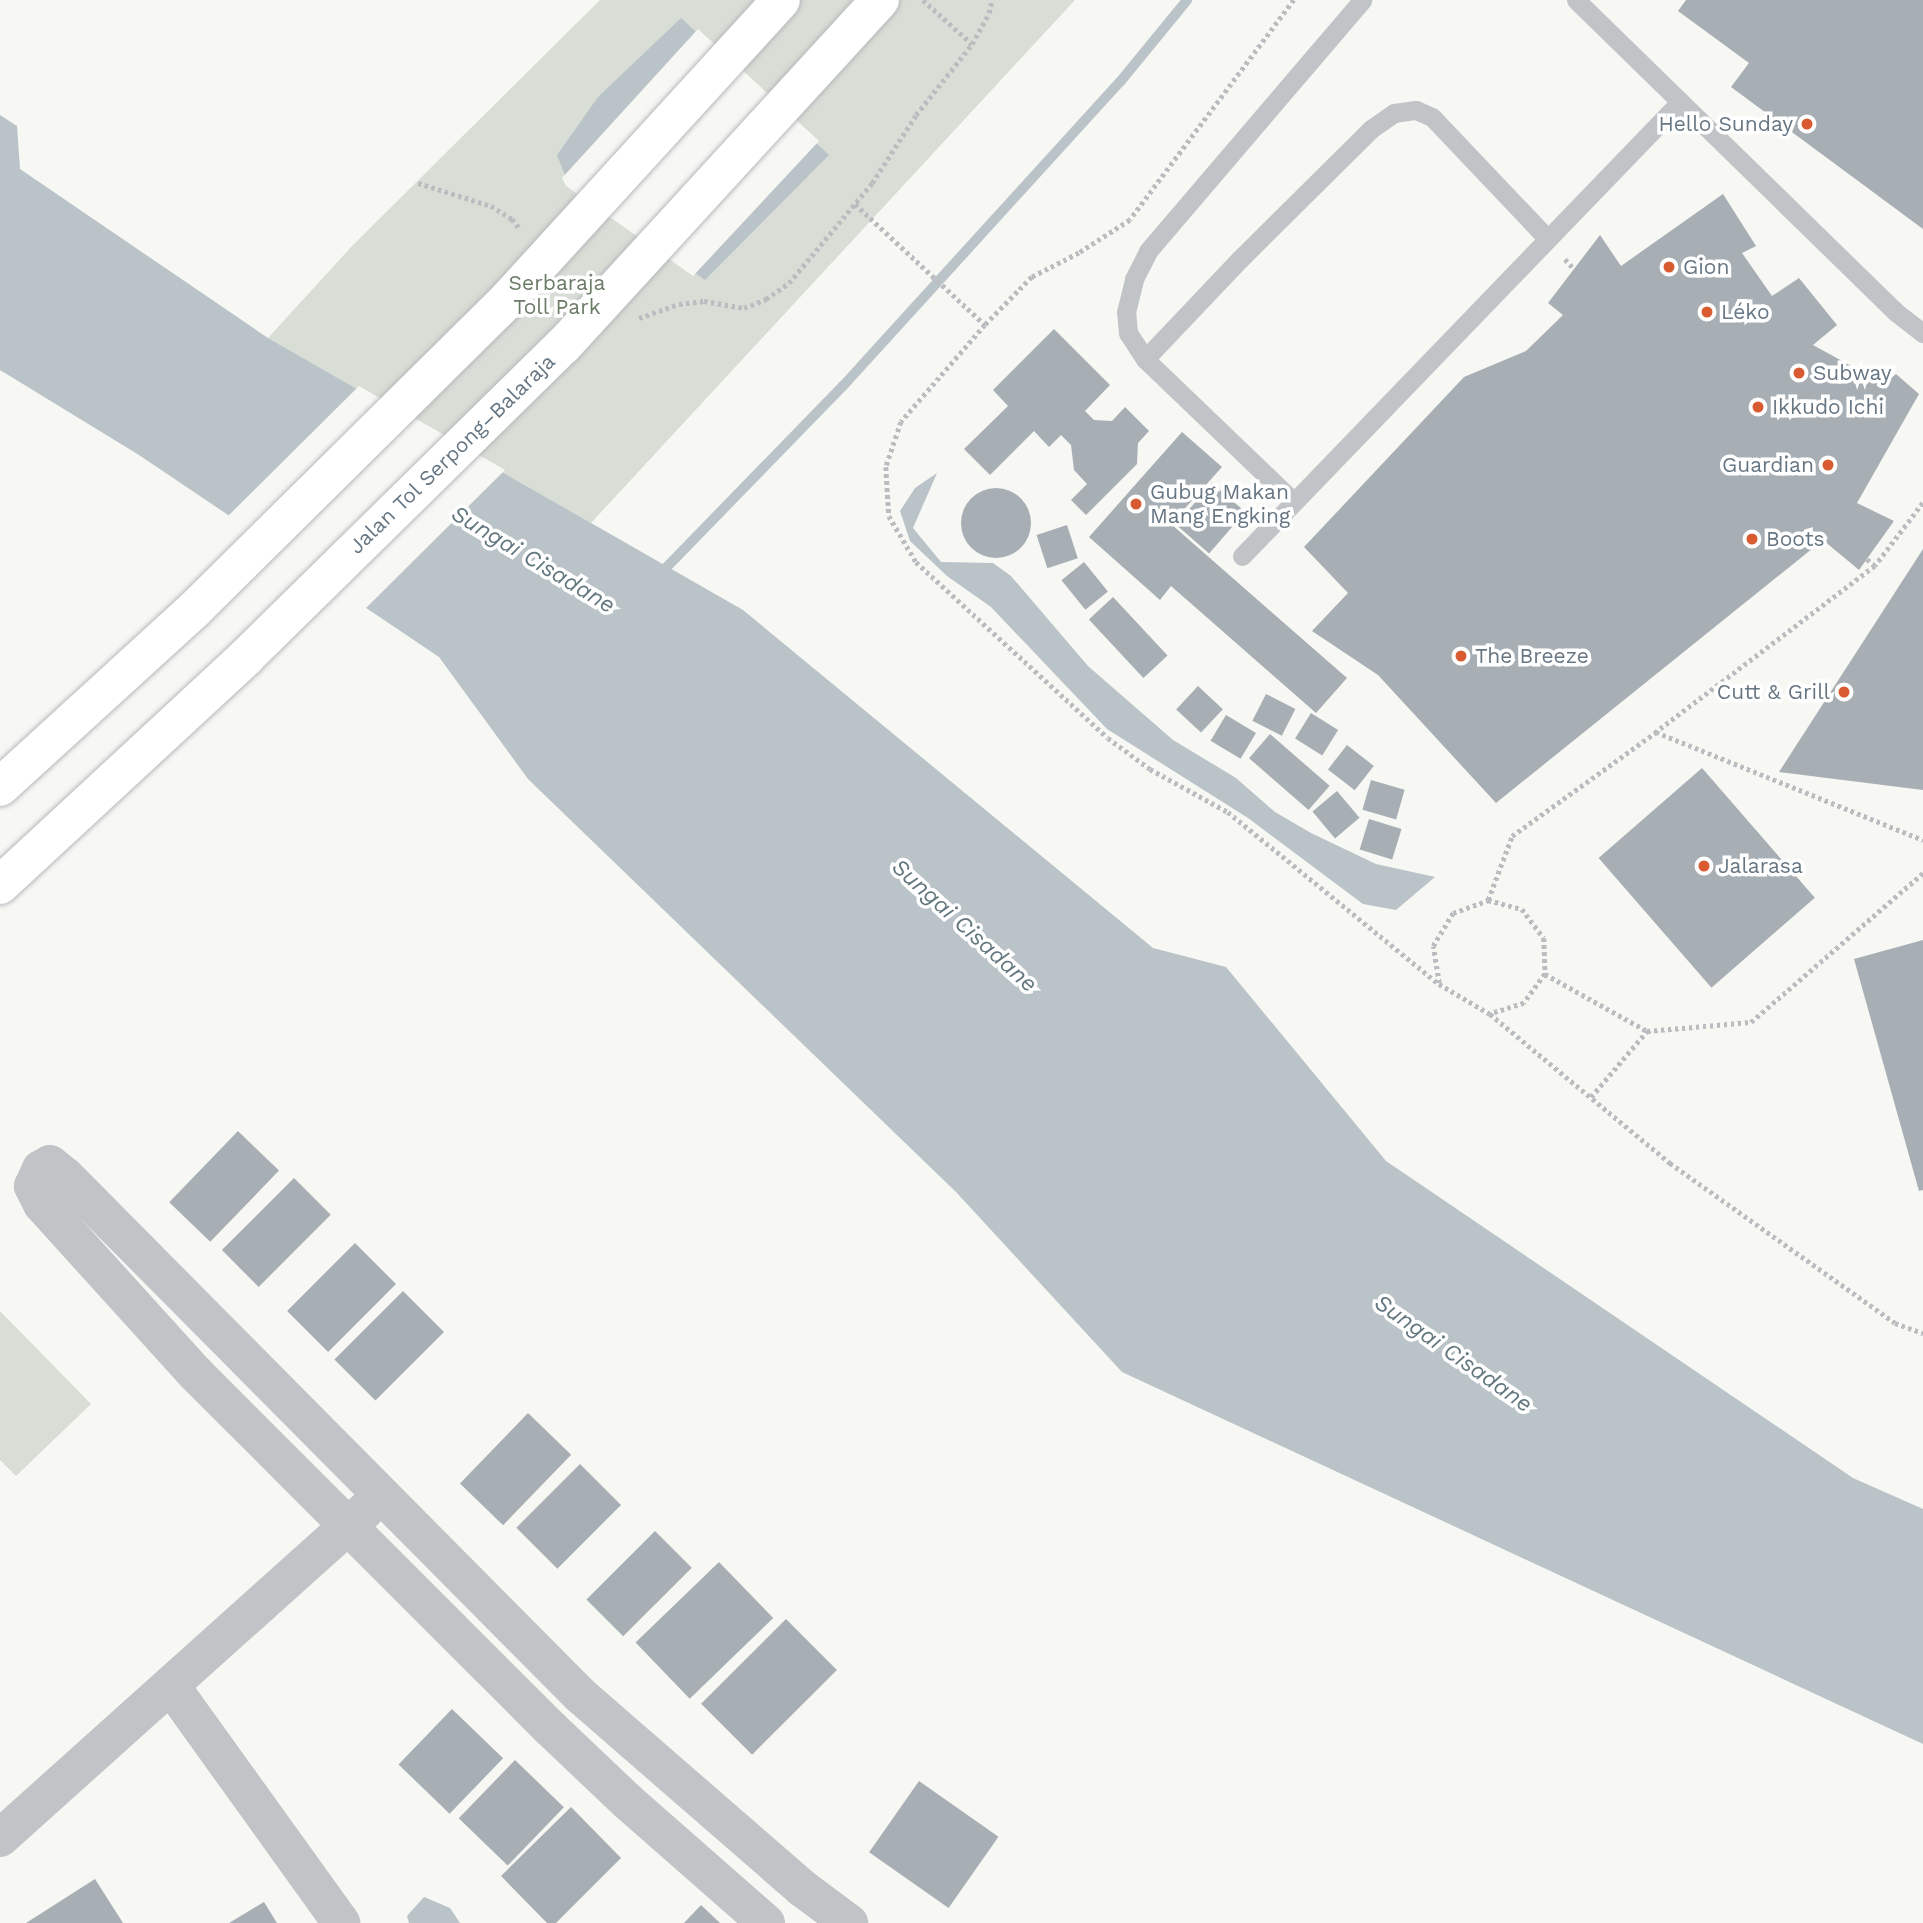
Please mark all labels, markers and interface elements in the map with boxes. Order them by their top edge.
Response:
place label: Hello Sunday [1658,111,1793,137]
marker: Hello Sunday [1799,116,1815,132]
place label: Gion [1683,254,1729,280]
marker: Gion [1661,259,1677,275]
park label: Serbaraja Toll Park [509,270,605,320]
place label: Léko [1721,299,1769,325]
marker: Léko [1699,304,1715,320]
street label: Jalan Tol Serpong–Balaraja [343,348,561,560]
place label: Subway [1813,360,1892,386]
marker: Subway [1791,365,1807,381]
place label: Ikkudo Ichi [1772,394,1884,420]
marker: Ikkudo Ichi [1750,399,1766,415]
place label: Guardian [1722,452,1814,478]
marker: Guardian [1820,457,1836,473]
place label: Gubug Makan Mang Engking [1150,479,1290,529]
marker: Gubug Makan Mang Engking [1128,496,1144,512]
water label: Sungai Cisadane [446,500,620,620]
place label: Boots [1766,526,1825,552]
marker: Boots [1744,531,1760,547]
place label: The Breeze [1475,643,1589,669]
marker: The Breeze [1453,648,1469,664]
place label: Cutt & Grill [1717,679,1830,705]
marker: Cutt & Grill [1836,684,1852,700]
water label: Sungai Cisadane [886,853,1042,999]
place label: Jalarasa [1718,853,1803,879]
marker: Jalarasa [1696,858,1712,874]
water label: Sungai Cisadane [1369,1289,1537,1419]

